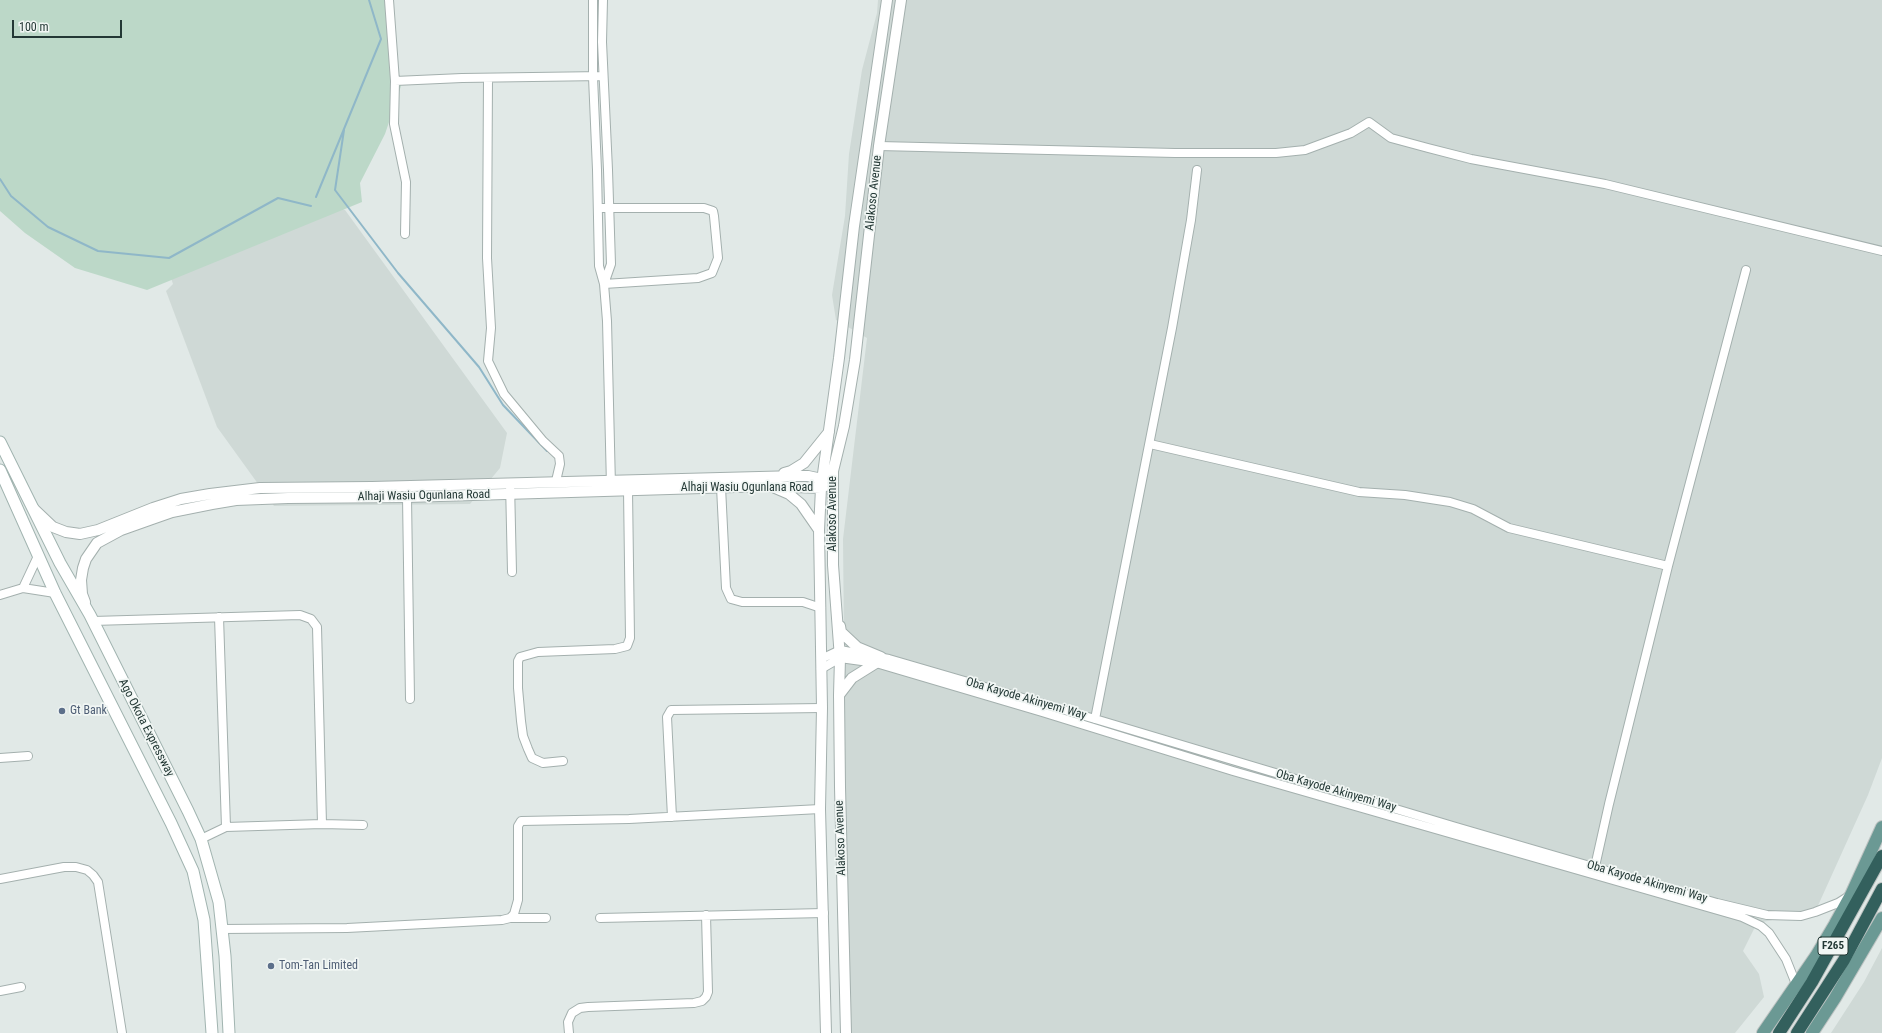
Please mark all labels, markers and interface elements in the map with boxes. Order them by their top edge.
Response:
scale bar [14,12,124,38]
text: 100 m [19,20,49,34]
street label: Alakoso Avenue [863,155,885,231]
street label: Alakoso Avenue [826,476,840,552]
street label: Alhaji Wasiu Ogunlana Road [681,481,813,495]
street label: Alhaji Wasiu Ogunlana Road [358,488,490,504]
street label: Oba Kayode Akinyemi Way [964,675,1088,723]
street label: Ago Okota Expressway [115,677,177,779]
place label: Gt Bank [70,704,107,718]
marker: Gt Bank [57,706,67,716]
street label: Oba Kayode Akinyemi Way [1274,767,1398,815]
street label: Alakoso Avenue [832,800,850,876]
street label: Oba Kayode Akinyemi Way [1585,858,1709,906]
road number: F265 [1818,937,1848,955]
place label: Tom-Tan Limited [279,959,358,973]
marker: Tom-Tan Limited [266,961,276,971]

